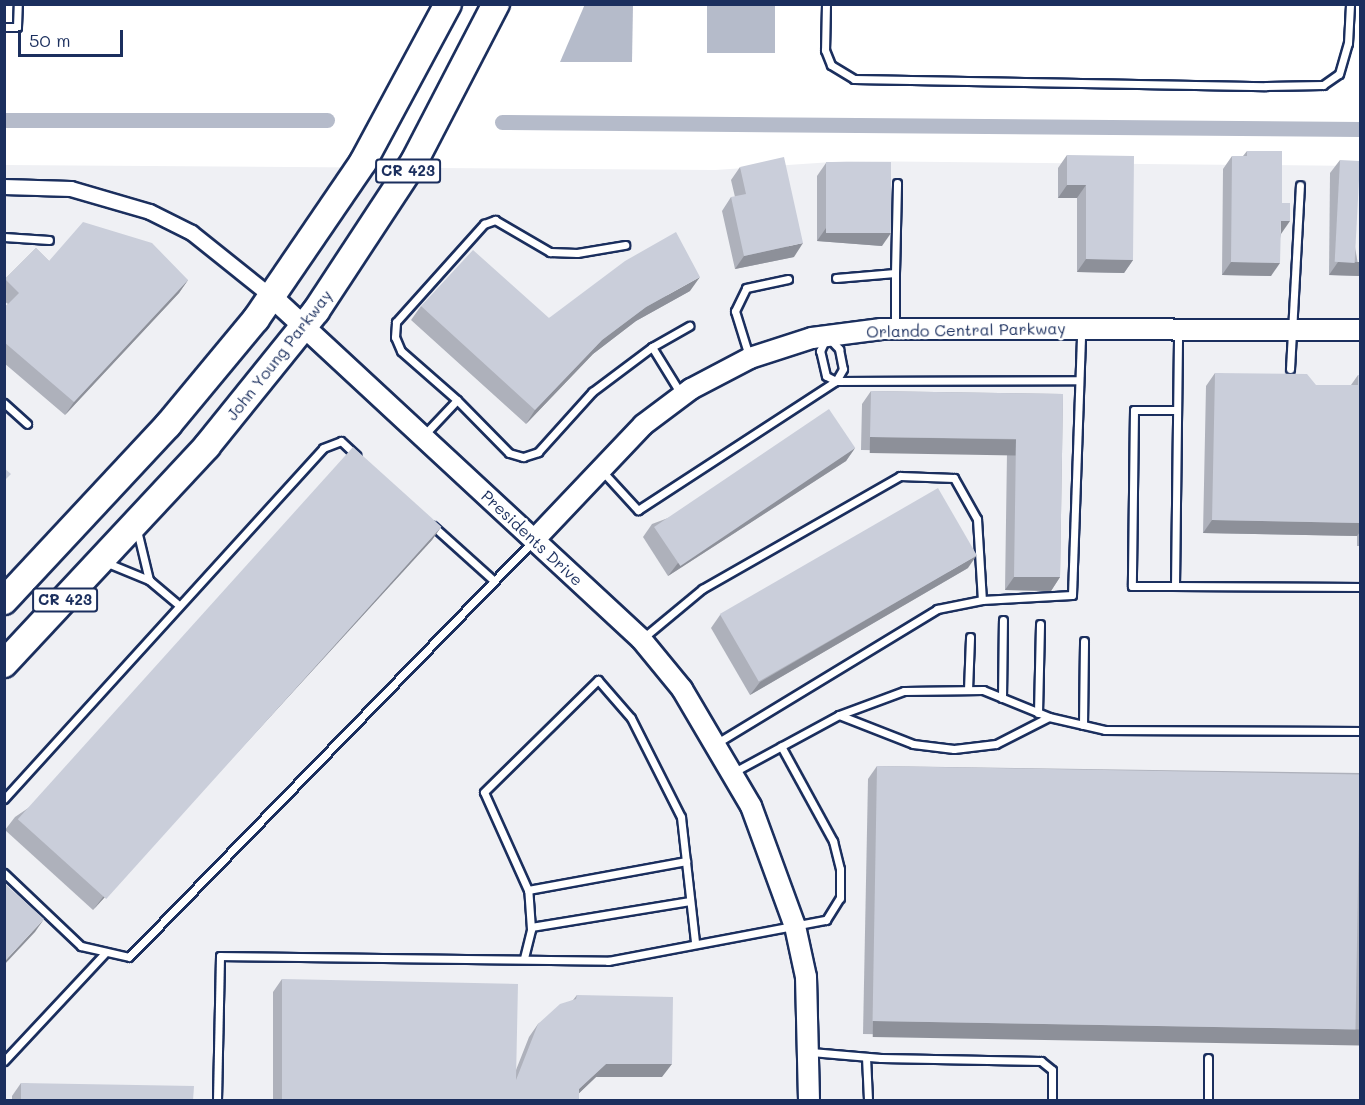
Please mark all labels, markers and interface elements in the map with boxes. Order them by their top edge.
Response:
scale bar [21,18,126,56]
text: 50 m [29,28,71,52]
road number: CR 423 [375,159,441,183]
street label: John Young Parkway [222,286,336,424]
street label: Orlando Central Parkway [866,319,1066,341]
street label: Presidents Drive [477,486,587,590]
road number: CR 423 [32,588,98,612]

